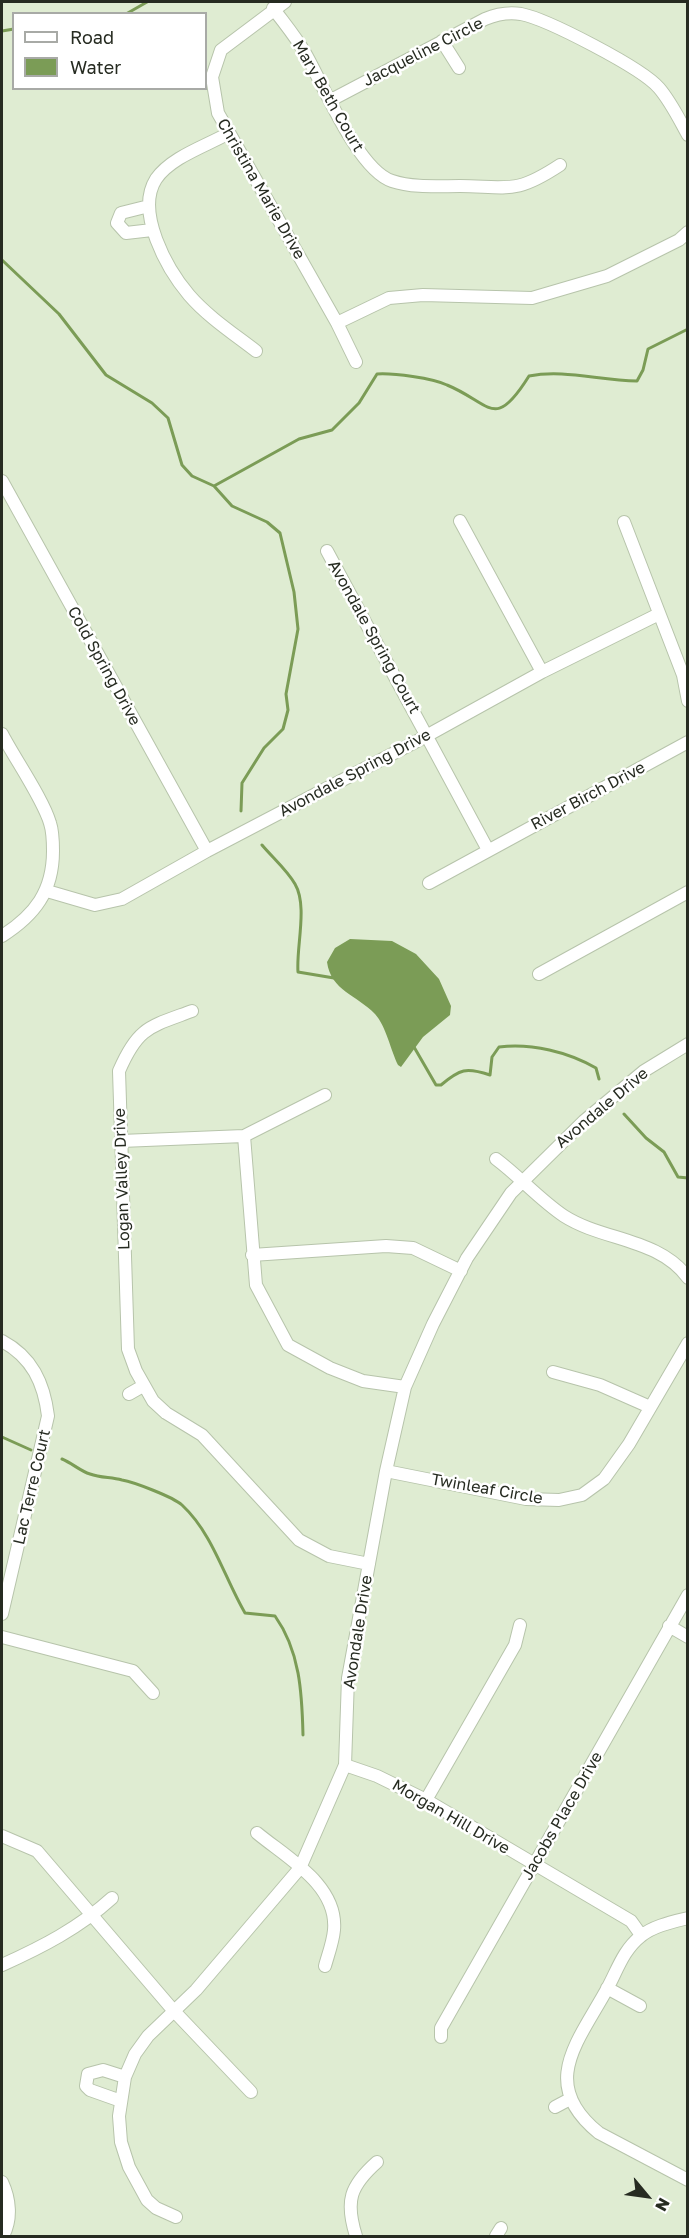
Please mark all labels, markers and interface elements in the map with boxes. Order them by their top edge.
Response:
legend [12,12,207,90]
street label: Jacqueline Circle [360,13,486,91]
text: Road [70,26,114,48]
street label: Mary Beth Court [288,37,368,155]
text: Water [70,56,121,78]
street label: Christina Marie Drive [213,115,309,263]
street label: Avondale Spring Court [324,557,424,717]
street label: Cold Spring Drive [63,603,145,729]
street label: Avondale Spring Drive [276,725,434,821]
street label: River Birch Drive [528,758,648,834]
street label: Avondale Drive [552,1064,652,1152]
street label: Logan Valley Drive [110,1108,134,1250]
street label: Lac Terre Court [9,1428,55,1546]
street label: Twinleaf Circle [430,1470,544,1508]
street label: Avondale Drive [340,1574,376,1690]
street label: Jacobs Place Drive [517,1748,607,1884]
street label: Morgan Hill Drive [389,1776,513,1858]
north arrow [617,2166,677,2226]
text: N [651,2195,674,2215]

